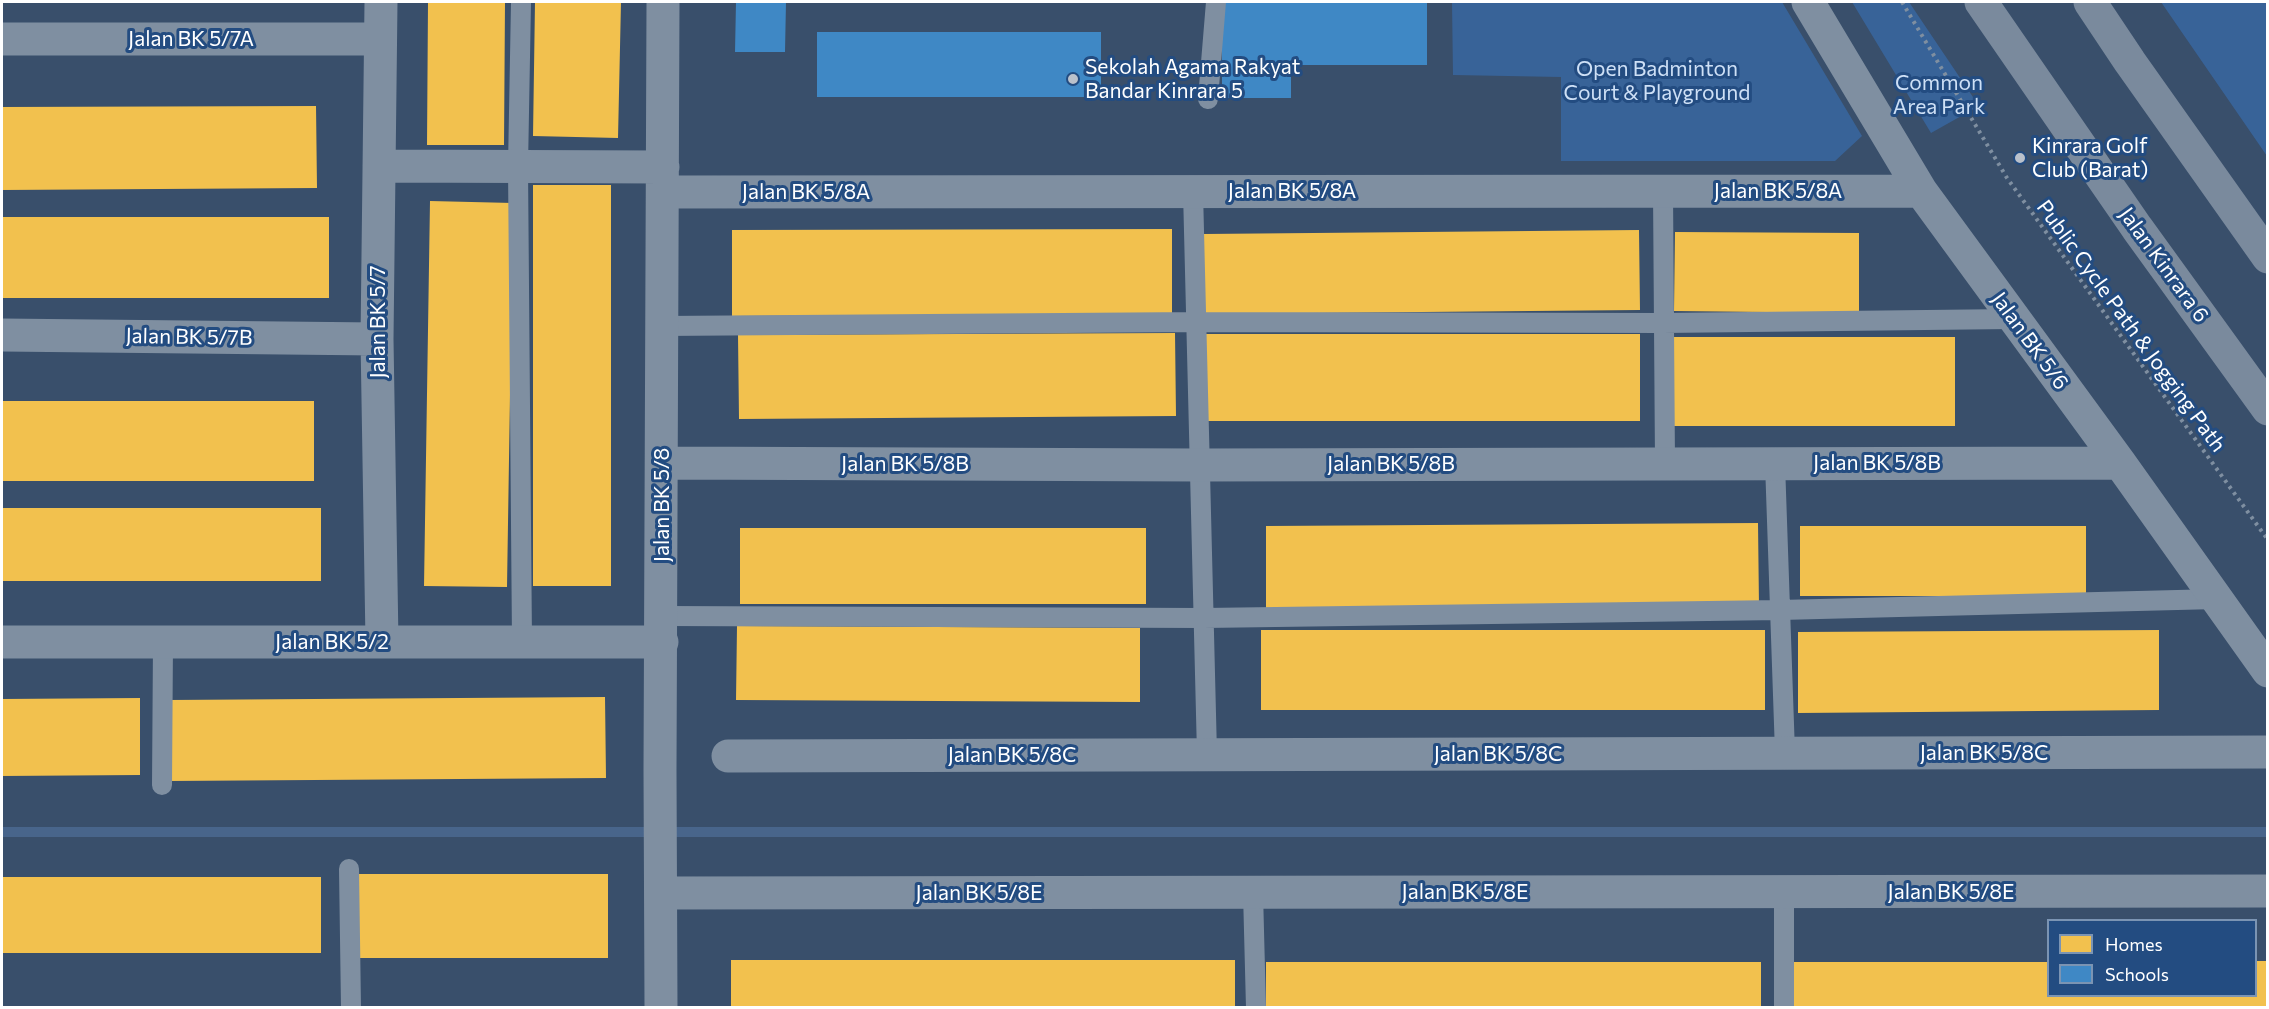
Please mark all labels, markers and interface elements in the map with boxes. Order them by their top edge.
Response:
street label: Jalan BK 5/7A [128,26,254,52]
place label: Sekolah Agama Rakyat Bandar Kinrara 5 [1085,54,1300,104]
park label: Open Badminton Court & Playground [1564,56,1750,106]
park label: Common Area Park [1893,70,1985,120]
marker: Sekolah Agama Rakyat Bandar Kinrara 5 [1066,72,1080,86]
place label: Kinrara Golf Club (Barat) [2032,133,2148,183]
marker: Kinrara Golf Club (Barat) [2013,151,2027,165]
street label: Jalan BK 5/8A [1228,178,1356,204]
street label: Jalan BK 5/8A [1714,178,1842,204]
street label: Jalan BK 5/8A [742,179,870,205]
street label: Public Cycle Path & Jogging Path [2031,195,2231,457]
street label: Jalan Kinrara 6 [2114,203,2214,327]
street label: Jalan BK 5/7 [365,265,391,379]
street label: Jalan BK 5/6 [1986,287,2074,395]
street label: Jalan BK 5/7B [125,323,253,351]
street label: Jalan BK 5/8 [649,448,675,562]
street label: Jalan BK 5/8B [1813,450,1941,476]
street label: Jalan BK 5/8B [841,451,969,477]
street label: Jalan BK 5/8B [1327,451,1455,477]
street label: Jalan BK 5/2 [275,629,389,655]
street label: Jalan BK 5/8C [1920,740,2048,766]
street label: Jalan BK 5/8C [1434,741,1562,767]
street label: Jalan BK 5/8C [948,742,1076,768]
street label: Jalan BK 5/8E [1402,879,1528,905]
street label: Jalan BK 5/8E [1888,879,2014,905]
street label: Jalan BK 5/8E [916,880,1042,906]
legend [2047,919,2257,997]
text: Homes [2105,933,2163,955]
text: Schools [2105,963,2169,985]

